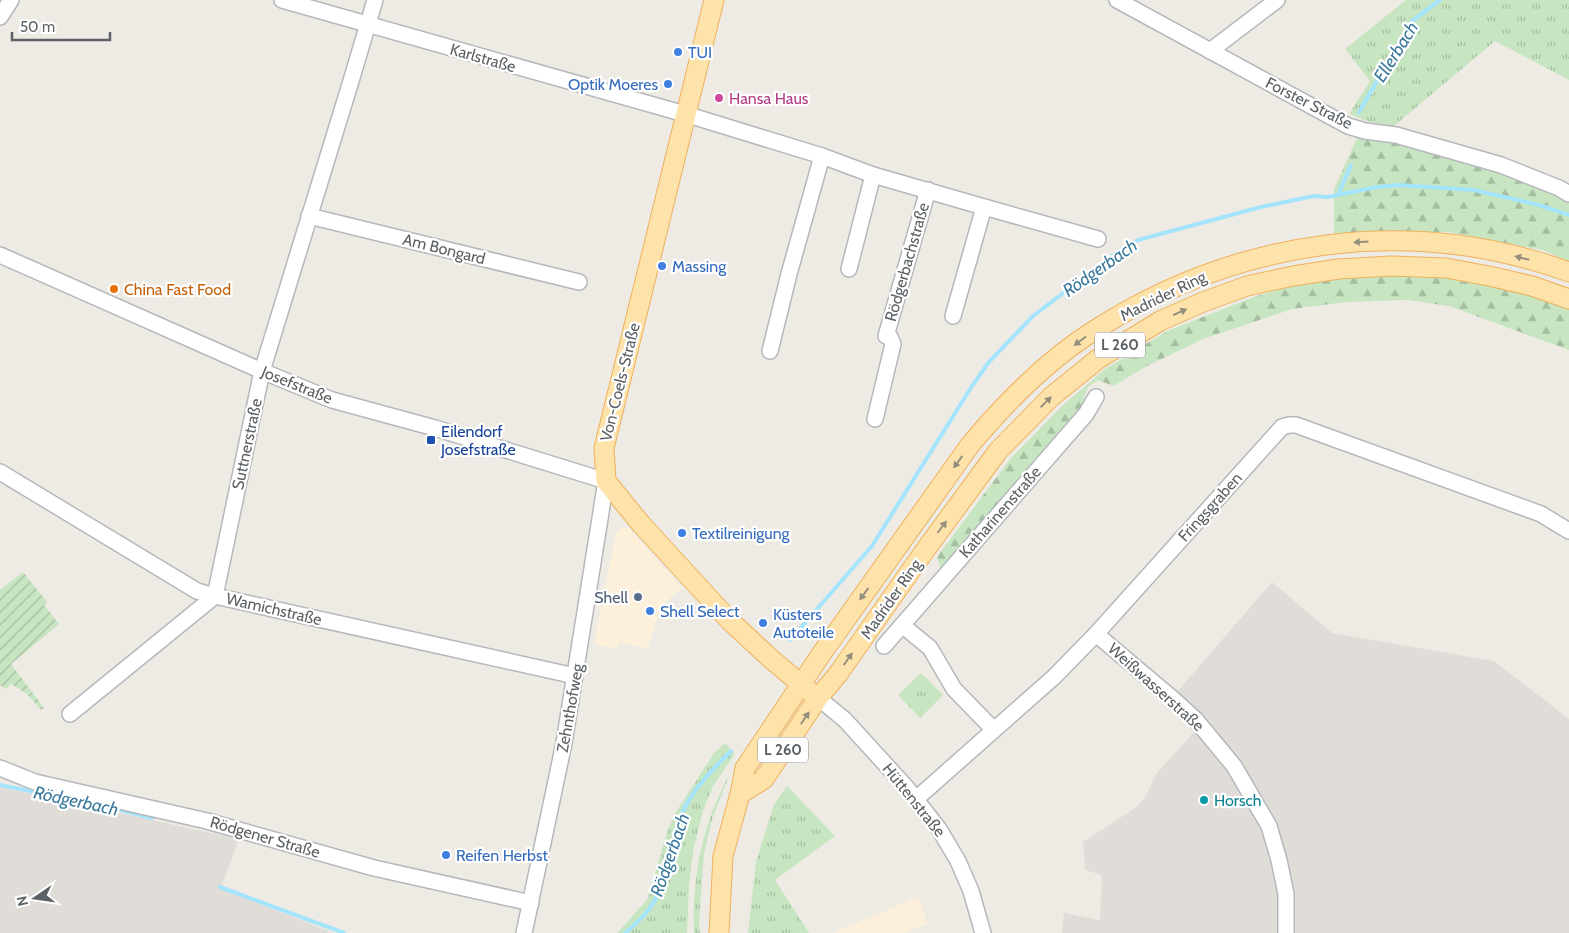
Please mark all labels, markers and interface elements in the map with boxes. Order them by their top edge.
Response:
scale bar [12,10,110,42]
text: 50 m [20,18,55,36]
water label: Ellerbach [1369,18,1423,86]
street label: Karlstraße [448,40,518,76]
place label: TUI [688,43,712,62]
marker: TUI [672,46,684,58]
street label: Forster Straße [1262,73,1356,133]
place label: Optik Moeres [568,75,658,94]
marker: Optik Moeres [662,78,674,90]
place label: Hansa Haus [729,89,809,108]
marker: Hansa Haus [713,92,725,104]
street label: Rödgerbachstraße [881,200,933,324]
street label: Am Bongard [401,230,487,268]
water label: Rödgerbach [1058,234,1142,302]
one-way arrow [1353,239,1369,247]
one-way arrow [1515,254,1530,262]
place label: Massing [672,257,727,276]
marker: Massing [656,260,668,272]
street label: Madrider Ring [1117,267,1210,325]
place label: China Fast Food [124,280,231,299]
marker: China Fast Food [108,283,120,295]
one-way arrow [1173,308,1187,316]
street label: Von-Coels-Straße [596,321,644,443]
road number: L 260 [1095,332,1145,358]
one-way arrow [1073,336,1087,346]
street label: Josefstraße [258,362,335,408]
one-way arrow [1040,396,1052,408]
street label: Suttnerstraße [228,397,266,491]
place label: Eilendorf Josefstraße [440,422,516,459]
marker: Eilendorf Josefstraße [425,434,437,446]
one-way arrow [953,455,963,469]
street label: Katharinenstraße [955,462,1045,562]
street label: Fringsgraben [1174,469,1246,545]
one-way arrow [937,520,947,534]
place label: Textilreinigung [692,524,791,543]
marker: Textilreinigung [676,527,688,539]
street label: Madrider Ring [856,554,926,643]
one-way arrow [858,587,869,600]
place label: Shell [594,588,628,607]
street label: Wamichstraße [224,589,324,629]
marker: Shell [632,591,644,603]
place label: Shell Select [660,602,740,621]
marker: Shell Select [644,605,656,617]
place label: Küsters Autoteile [773,605,834,642]
marker: Küsters Autoteile [757,617,769,629]
street label: Weißwasserstraße [1104,639,1208,735]
one-way arrow [843,653,853,666]
street label: Zehnthofweg [553,661,587,754]
one-way arrow [800,711,809,725]
road number: L 260 [758,738,808,762]
street label: Hüttenstraße [879,759,949,841]
water label: Rödgerbach [32,781,120,821]
place label: Horsch [1214,791,1262,810]
marker: Horsch [1198,794,1210,806]
water label: Rödgerbach [646,811,694,899]
street label: Rödgener Straße [208,812,322,862]
place label: Reifen Herbst [456,846,549,865]
marker: Reifen Herbst [440,849,452,861]
north arrow [10,873,60,923]
text: N [12,894,32,908]

